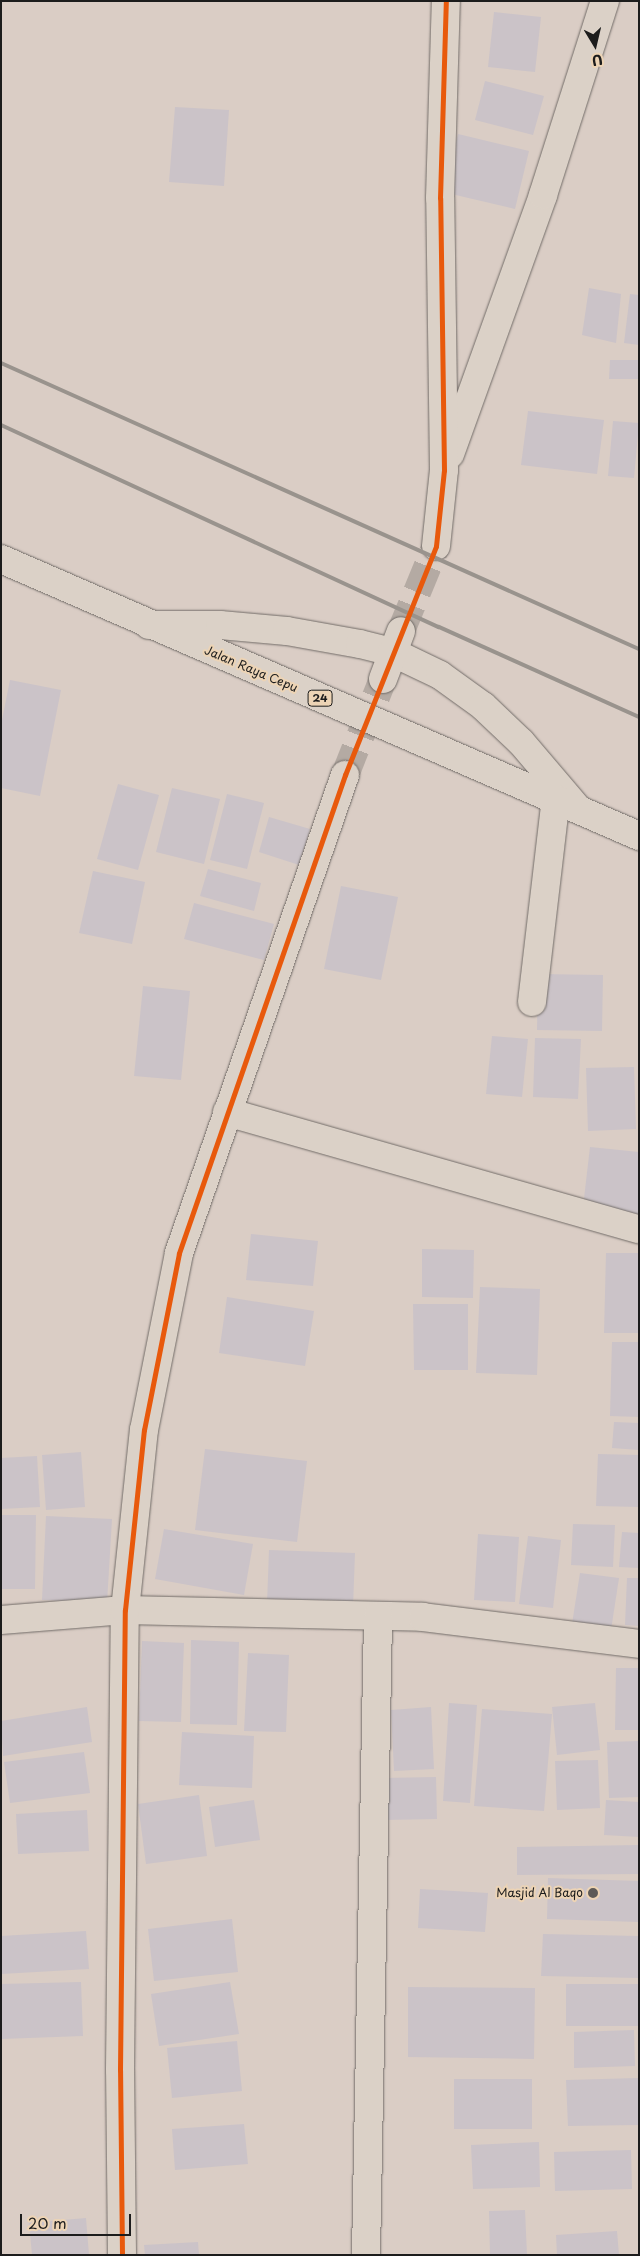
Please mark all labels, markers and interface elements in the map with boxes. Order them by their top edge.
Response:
north arrow [570,20,620,70]
text: U [591,49,604,72]
street label: Jalan Raya Cepu [202,643,300,695]
road number: 24 [308,690,332,706]
place label: Masjid Al Baqo [495,1886,583,1900]
marker: Masjid Al Baqo [587,1887,599,1899]
scale bar [22,2204,134,2236]
text: 20 m [28,2211,67,2234]

